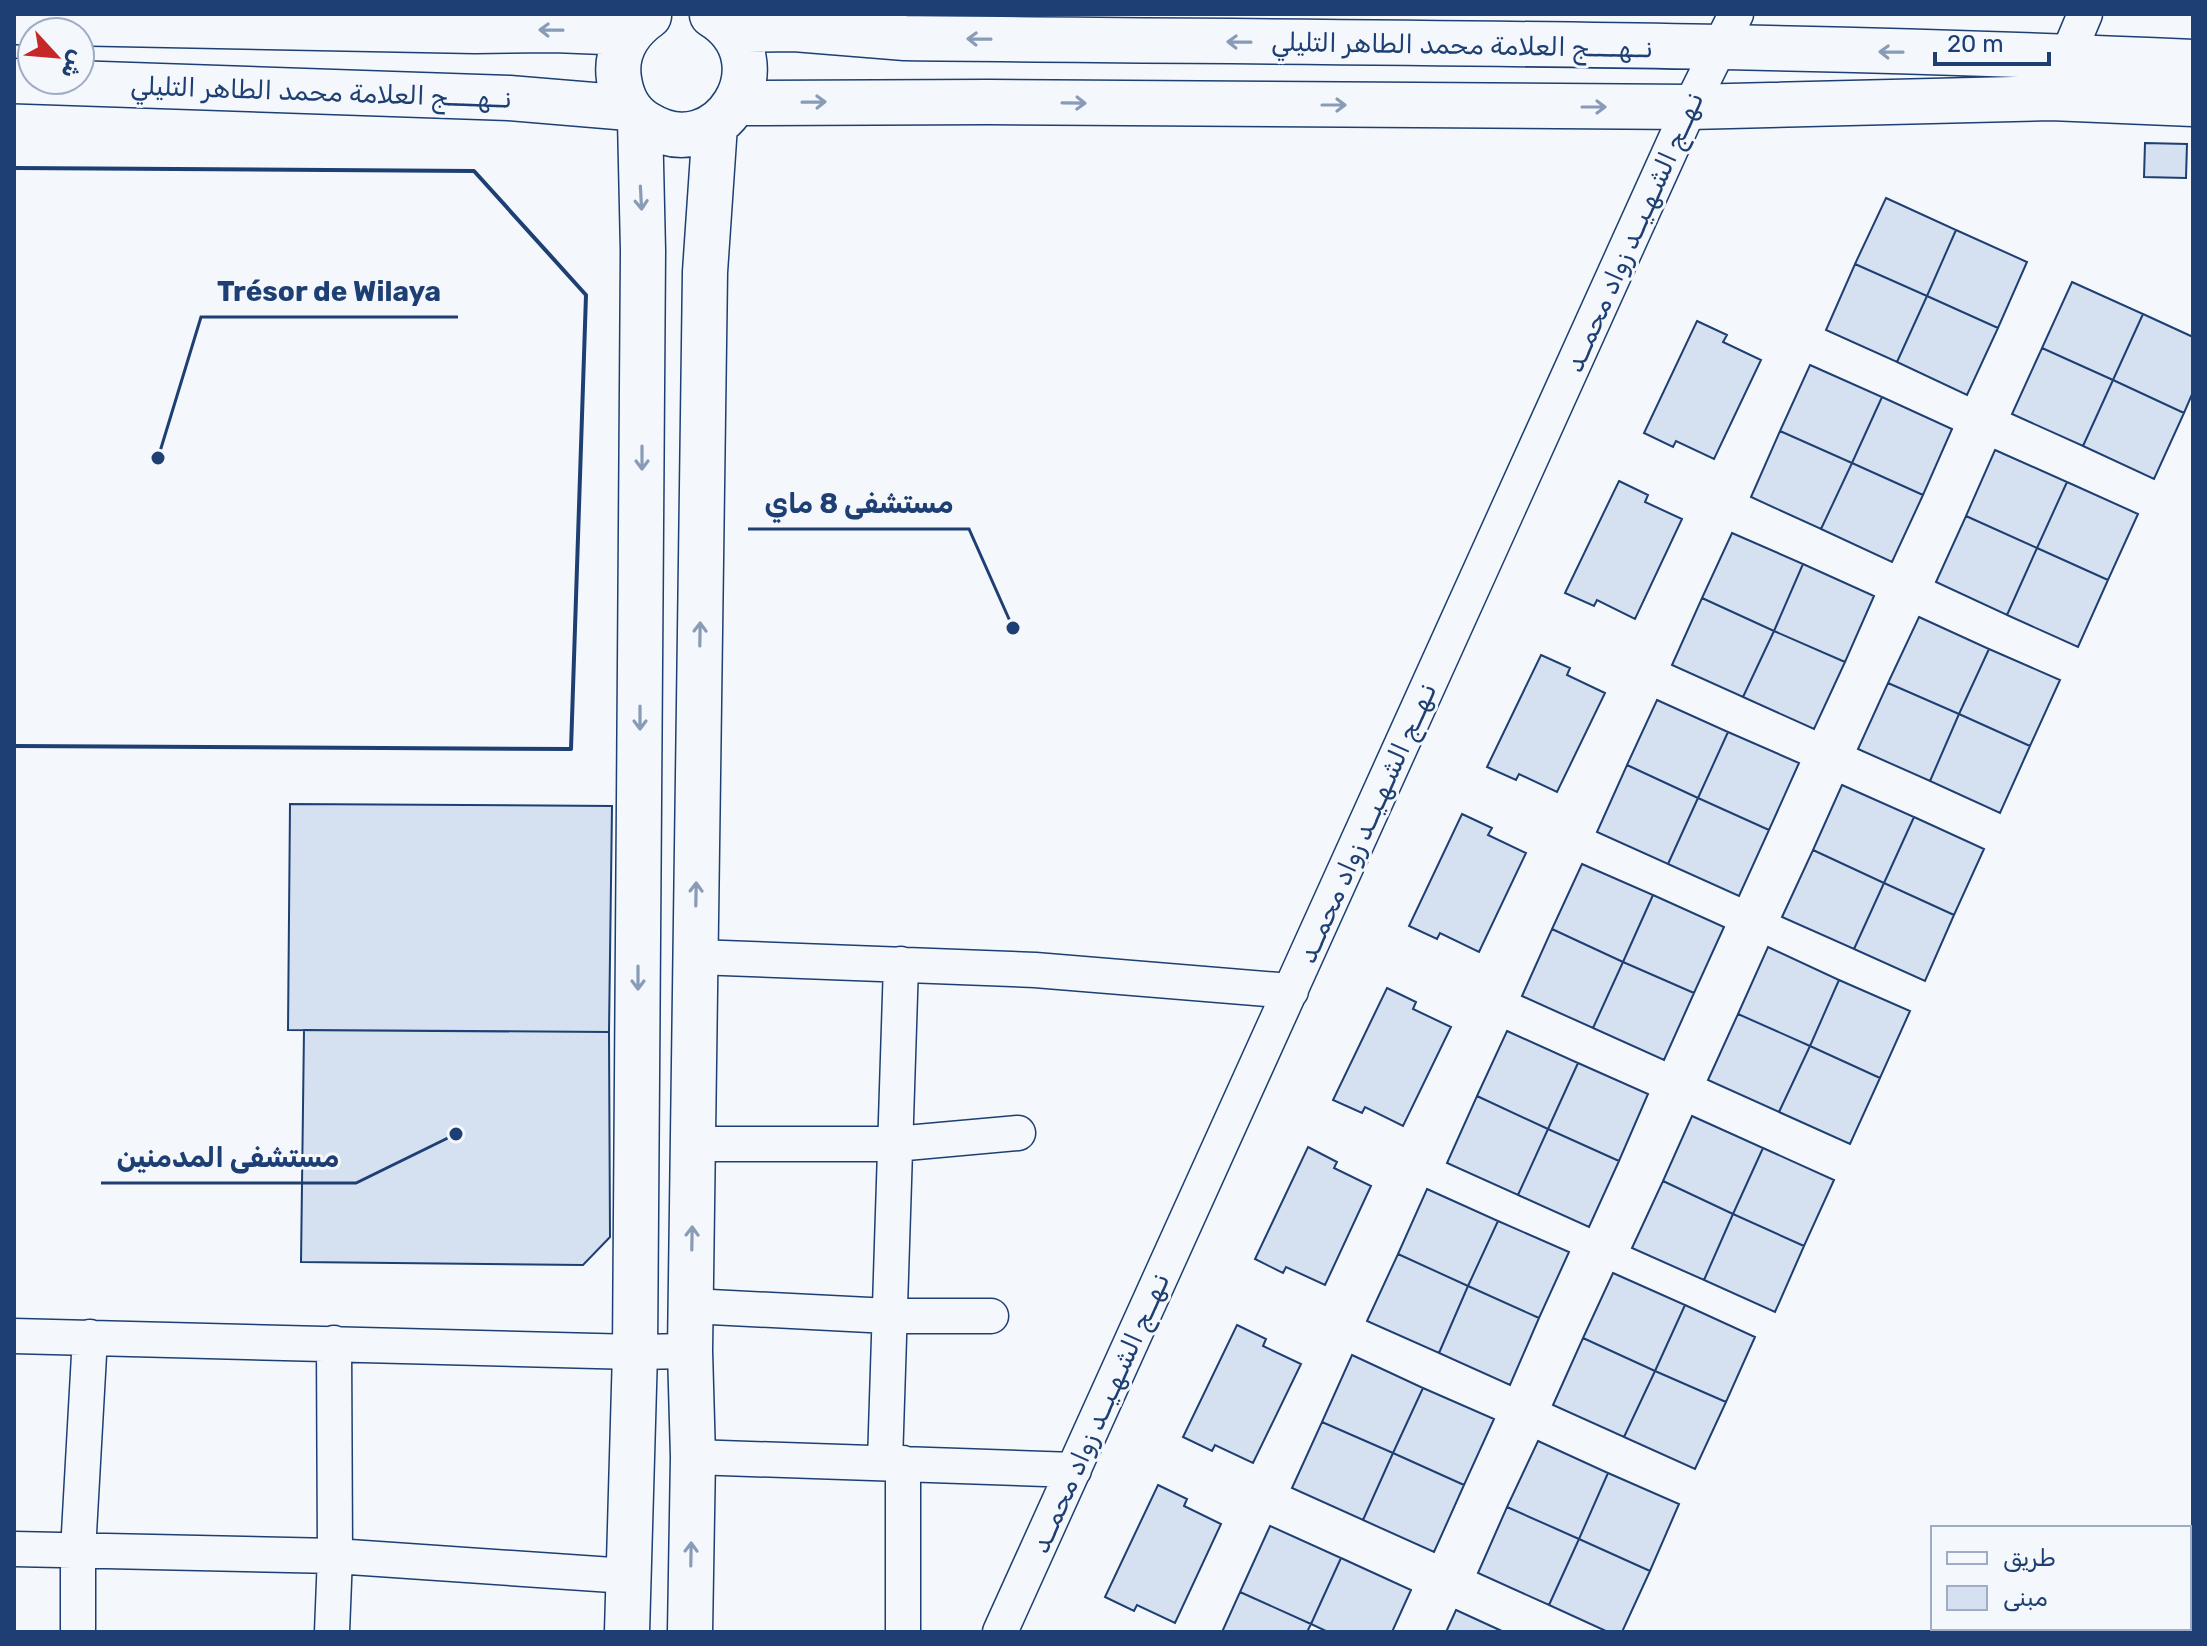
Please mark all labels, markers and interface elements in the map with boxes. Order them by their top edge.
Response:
north arrow [16,16,96,96]
scale bar [1935,16,2049,66]
one-way arrow [538,22,565,38]
street label: نــهــــج العلامة محمد الطاهر التليلي [1271,27,1653,68]
text: 20 m [1947,30,2004,58]
one-way arrow [966,31,993,47]
one-way arrow [1226,34,1253,50]
one-way arrow [1878,45,1905,60]
text: ش [55,46,92,83]
street label: نــهــــج العلامة محمد الطاهر التليلي [130,70,512,119]
street label: نـهــج الشـهـيــد زواد محمــد [1559,87,1712,378]
one-way arrow [800,94,827,110]
one-way arrow [1060,95,1087,110]
one-way arrow [1320,97,1347,113]
one-way arrow [1580,99,1607,115]
one-way arrow [633,184,648,211]
callout: Trésor de Wilaya [201,265,458,317]
text: Trésor de Wilaya [217,275,441,308]
one-way arrow [634,444,650,471]
callout: مستشفى 8 ماي [748,477,969,529]
text: مستشفى 8 ماي [764,487,954,523]
one-way arrow [692,621,708,648]
street label: نـهــج الشـهـيــد زواد محمــد [1292,678,1445,969]
one-way arrow [632,704,648,731]
one-way arrow [689,881,704,908]
one-way arrow [630,964,646,991]
callout: مستشفى المدمنين [101,1131,356,1183]
text: مستشفى المدمنين [117,1141,339,1174]
one-way arrow [684,1225,700,1252]
street label: نـهــج الشـهـيــد زواد محمــد [1025,1268,1178,1559]
legend [1931,1526,2191,1630]
one-way arrow [684,1541,699,1568]
text: طريق [2003,1544,2056,1572]
text: مبنى [2003,1584,2048,1612]

